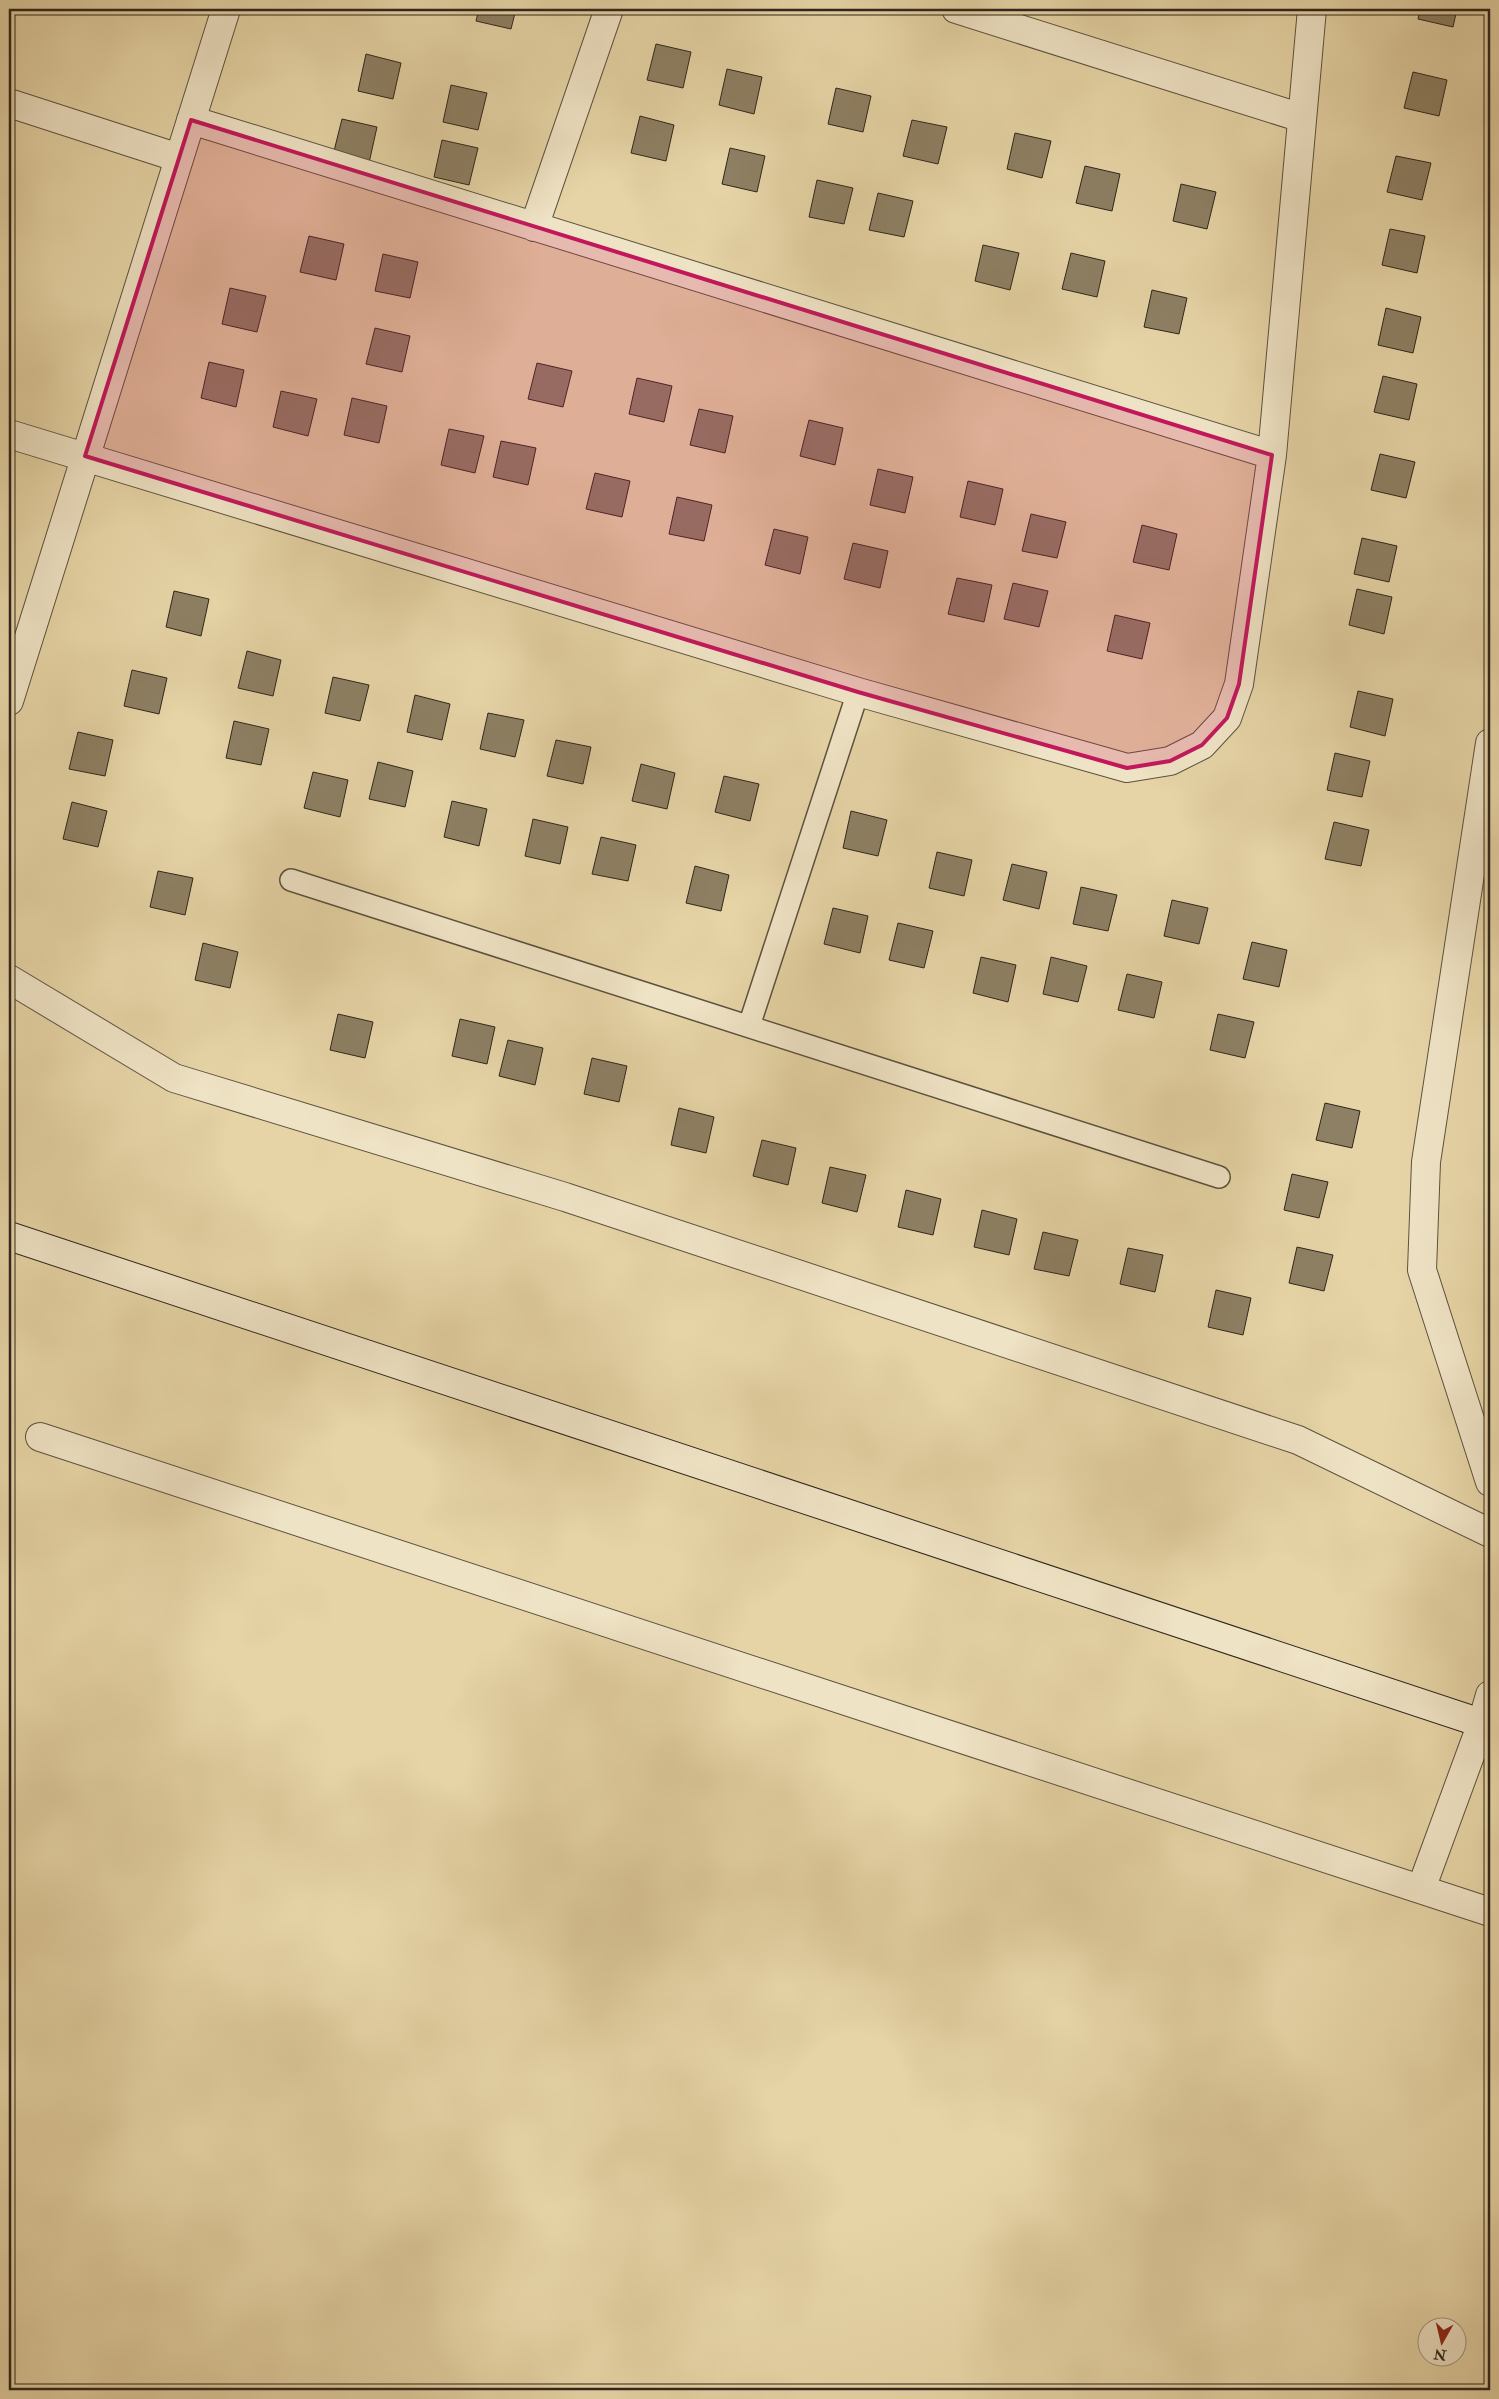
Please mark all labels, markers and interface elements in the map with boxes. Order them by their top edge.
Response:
north arrow [1416,2316,1466,2366]
text: N [1432,2345,1449,2364]

